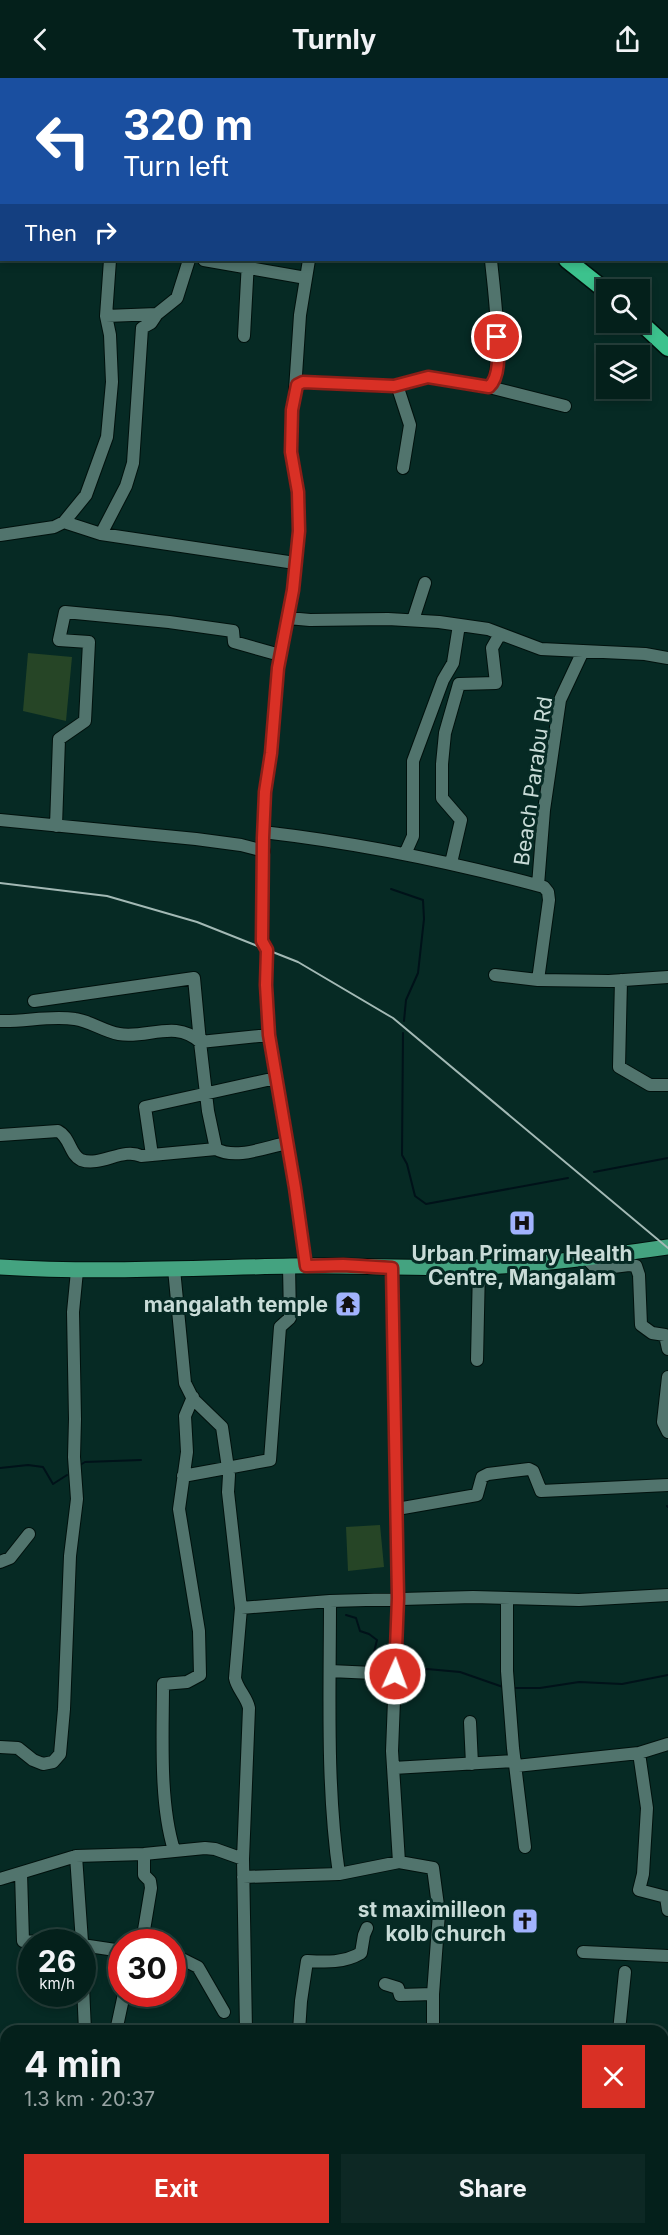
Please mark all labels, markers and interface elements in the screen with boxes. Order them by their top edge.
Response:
icon: back [24,23,57,56]
text: Turnly [292,23,376,56]
icon: share [611,23,644,56]
text: 320 m [123,99,253,150]
icon: left [24,102,102,180]
text: Turn left [123,150,229,183]
icon: right [89,216,122,249]
text: Then [24,220,77,246]
map controls [596,279,650,399]
button: search [596,279,650,333]
pin [471,311,522,362]
icon: arrive [480,320,513,353]
button: layers [596,345,650,399]
street label: Beach Parabu Rd [509,695,557,867]
hospital icon: Urban Primary Health Centre, Mangalam [507,1208,537,1238]
place label: Urban Primary Health Centre, Mangalam [411,1241,633,1290]
temple icon: mangalath temple [333,1289,363,1319]
place label: mangalath temple [144,1292,328,1317]
position arrow [363,1642,427,1706]
place label: st maximilleon kolb church [358,1897,506,1946]
church icon: st maximilleon kolb church [510,1906,540,1936]
speed limit sign: 30 [108,1929,186,2007]
text: 26 [38,1943,76,1979]
text: km/h [39,1974,75,1993]
text: 4 min [24,2042,122,2086]
button: close [582,2045,645,2108]
text: 1.3 km · 20:37 [24,2087,155,2111]
button: Exit [24,2154,329,2223]
button: Share [341,2154,645,2223]

